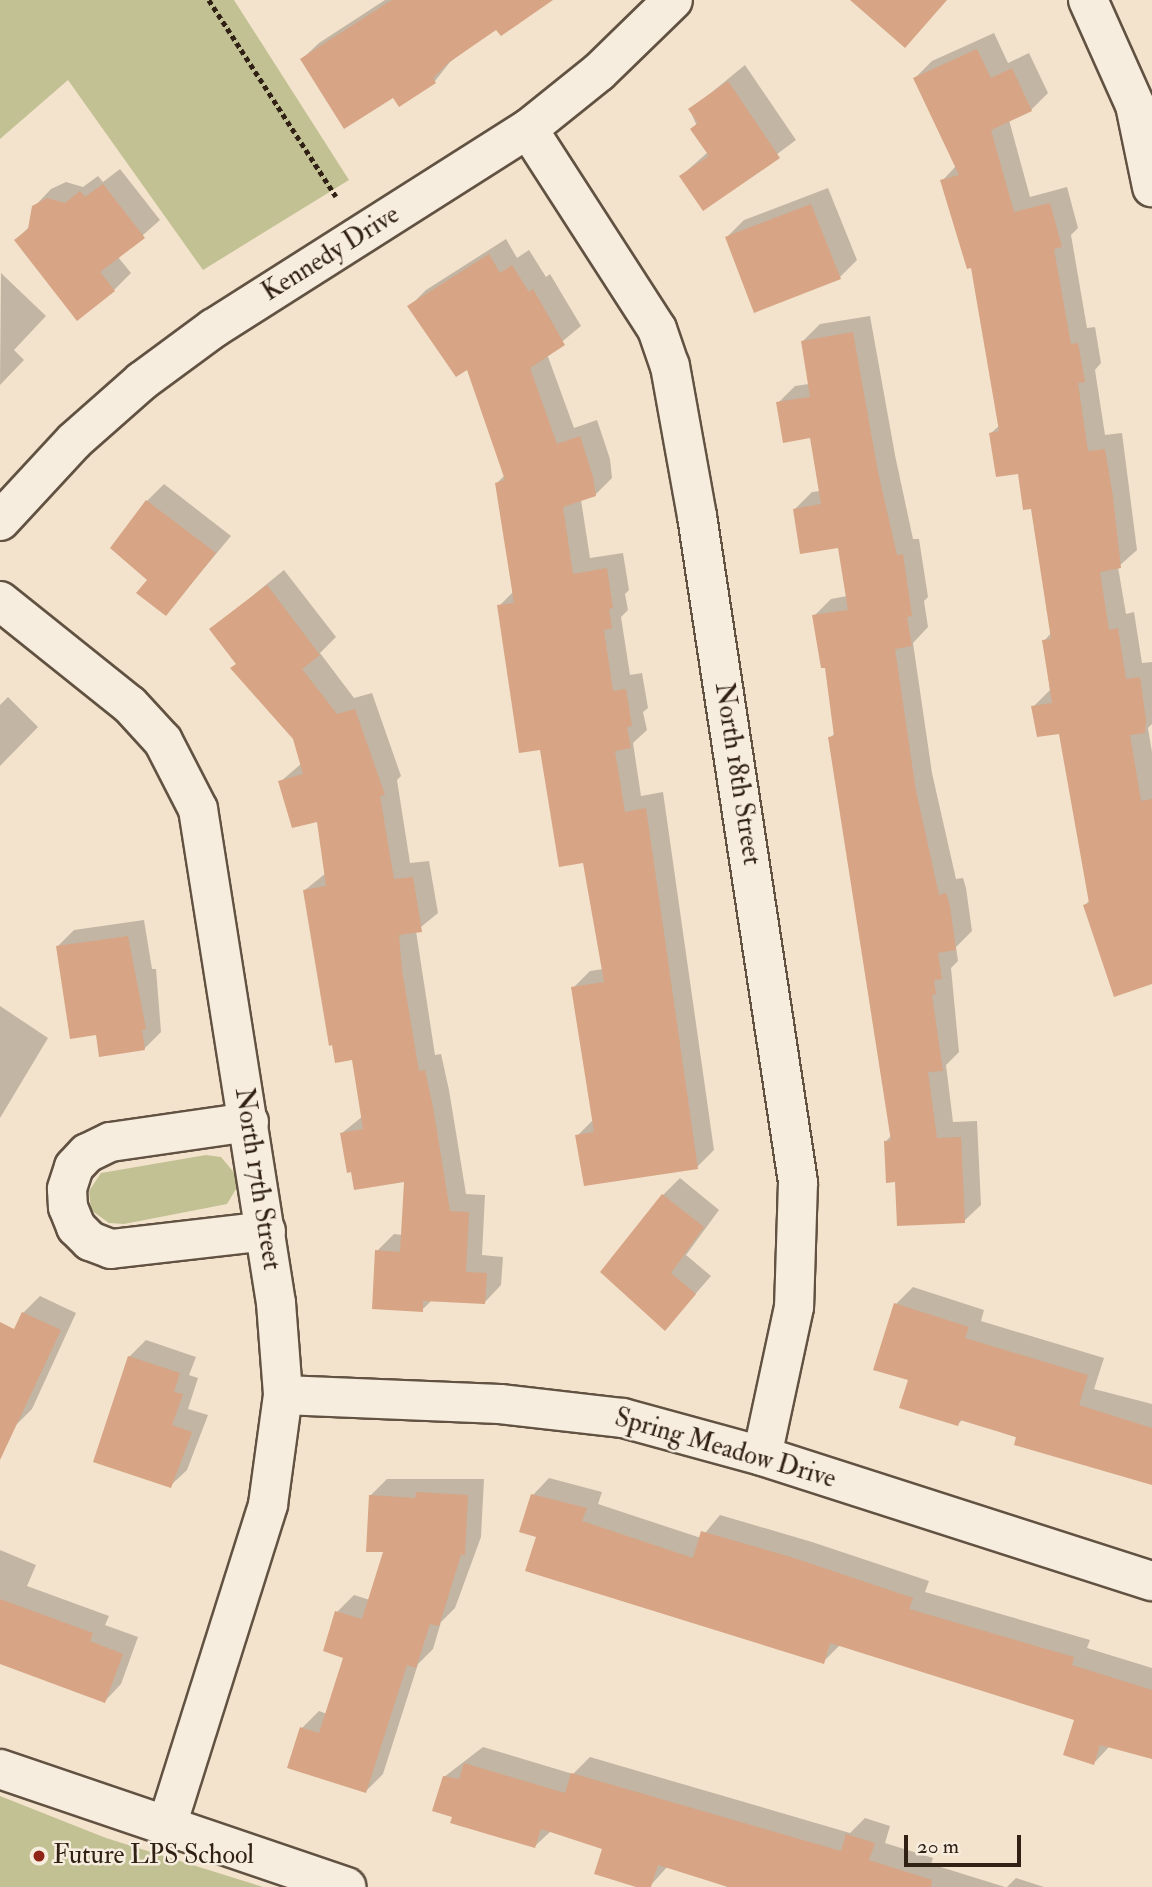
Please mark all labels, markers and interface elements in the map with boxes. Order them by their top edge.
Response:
street label: Kennedy Drive [257,200,405,308]
street label: North 18th Street [707,681,767,867]
street label: North 17th Street [227,1086,287,1272]
street label: Spring Meadow Drive [611,1403,839,1495]
scale bar [907,1820,1024,1864]
text: 20 m [917,1833,959,1860]
place label: Future LPS School [53,1840,254,1872]
marker: Future LPS School [31,1848,47,1864]

